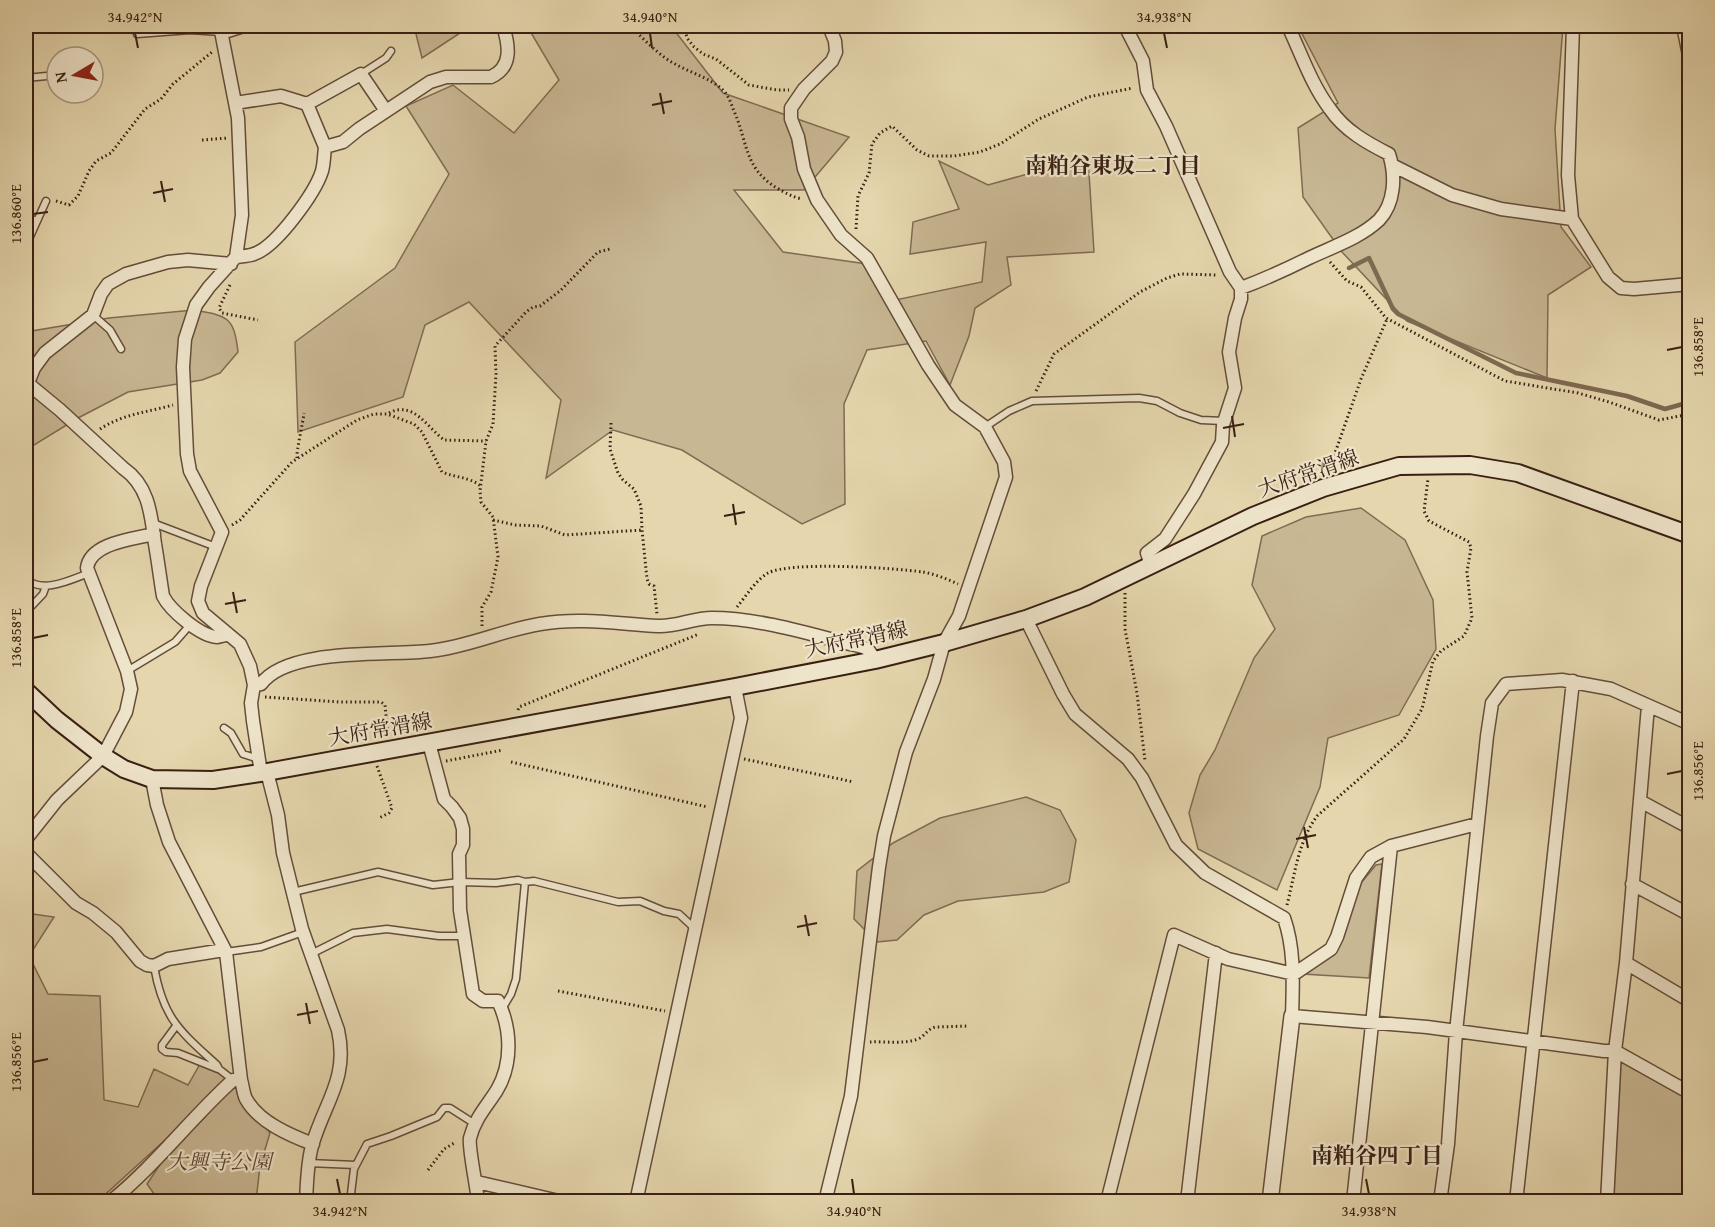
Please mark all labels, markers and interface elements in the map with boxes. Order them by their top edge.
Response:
text: 34.942°N [108,6,163,27]
text: 34.940°N [623,6,678,27]
text: 34.938°N [1137,6,1192,27]
north arrow [45,45,105,105]
text: N [47,70,73,85]
district label: 南粕谷東坂二丁目 [1025,149,1201,181]
text: 136.860°E [5,184,26,244]
text: 136.858°E [1687,317,1708,377]
street label: 大府常滑線 [1253,441,1363,505]
text: 136.858°E [5,608,26,668]
street label: 大府常滑線 [801,613,911,665]
street label: 大府常滑線 [326,705,434,753]
text: 136.856°E [1687,741,1708,801]
text: 136.856°E [5,1032,26,1092]
district label: 南粕谷四丁目 [1311,1139,1443,1171]
park label: 大興寺公園 [167,1146,274,1177]
text: 34.942°N [313,1200,368,1221]
text: 34.940°N [827,1200,882,1221]
text: 34.938°N [1342,1200,1397,1221]

